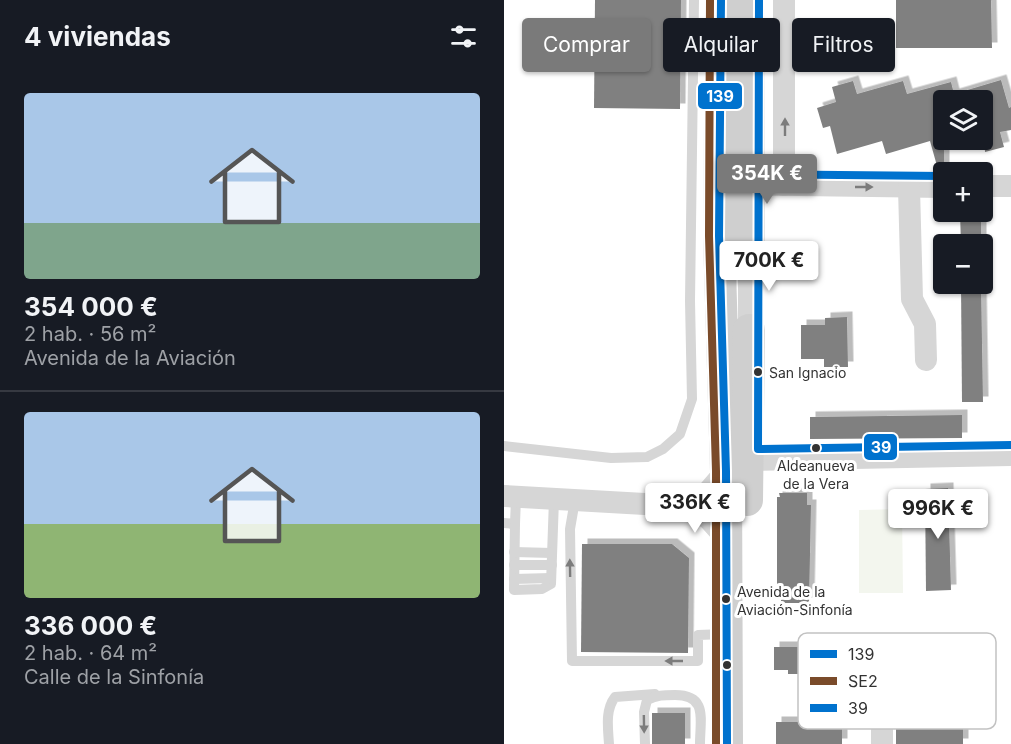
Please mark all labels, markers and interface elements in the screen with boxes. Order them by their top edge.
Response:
chip: Comprar [522,18,651,72]
chip: Alquilar [663,18,780,72]
chip: Filtros [792,18,895,72]
icon: filters [447,20,480,53]
text: 4 viviendas [24,21,171,52]
line badge: 139 [697,82,743,110]
text: 139 [706,86,734,106]
map controls [933,90,993,294]
button: layers [933,90,993,150]
one-way arrow [780,117,790,136]
icon: home [198,132,306,240]
pin: 354K € [718,154,816,205]
text: 354K € [731,161,803,185]
button: + [933,162,993,222]
one-way arrow [854,182,873,192]
button: − [933,234,993,294]
pin: 700K € [720,241,818,292]
text: 700K € [733,248,805,272]
text: 354 000 € [24,291,158,322]
text: 2 hab. · 56 m² [24,322,156,346]
text: Avenida de la Aviación [24,346,236,370]
place label: San Ignacio [769,364,846,381]
marker: San Ignacio [752,366,764,378]
line badge: 39 [863,433,898,461]
text: 39 [871,437,891,457]
marker: Aldeanueva de la Vera [810,442,822,454]
icon: home [198,451,306,559]
place label: Aldeanueva de la Vera [777,457,855,492]
pin: 336K € [646,483,744,534]
pin: 996K € [889,489,987,540]
text: 336K € [659,490,731,514]
text: 996K € [902,496,974,520]
one-way arrow [566,559,575,578]
place label: Avenida de la Aviación-Sinfonía [737,583,853,618]
marker: Avenida de la Aviación-Sinfonía [720,593,732,605]
text: 336 000 € [24,610,157,641]
legend [798,633,996,729]
text: 2 hab. · 64 m² [24,641,157,665]
text: 139 [848,644,874,664]
one-way arrow [665,656,684,666]
unlabelled marker [721,659,733,671]
text: Calle de la Sinfonía [24,665,204,689]
text: SE2 [848,671,878,691]
text: 39 [848,698,868,718]
one-way arrow [640,715,649,734]

